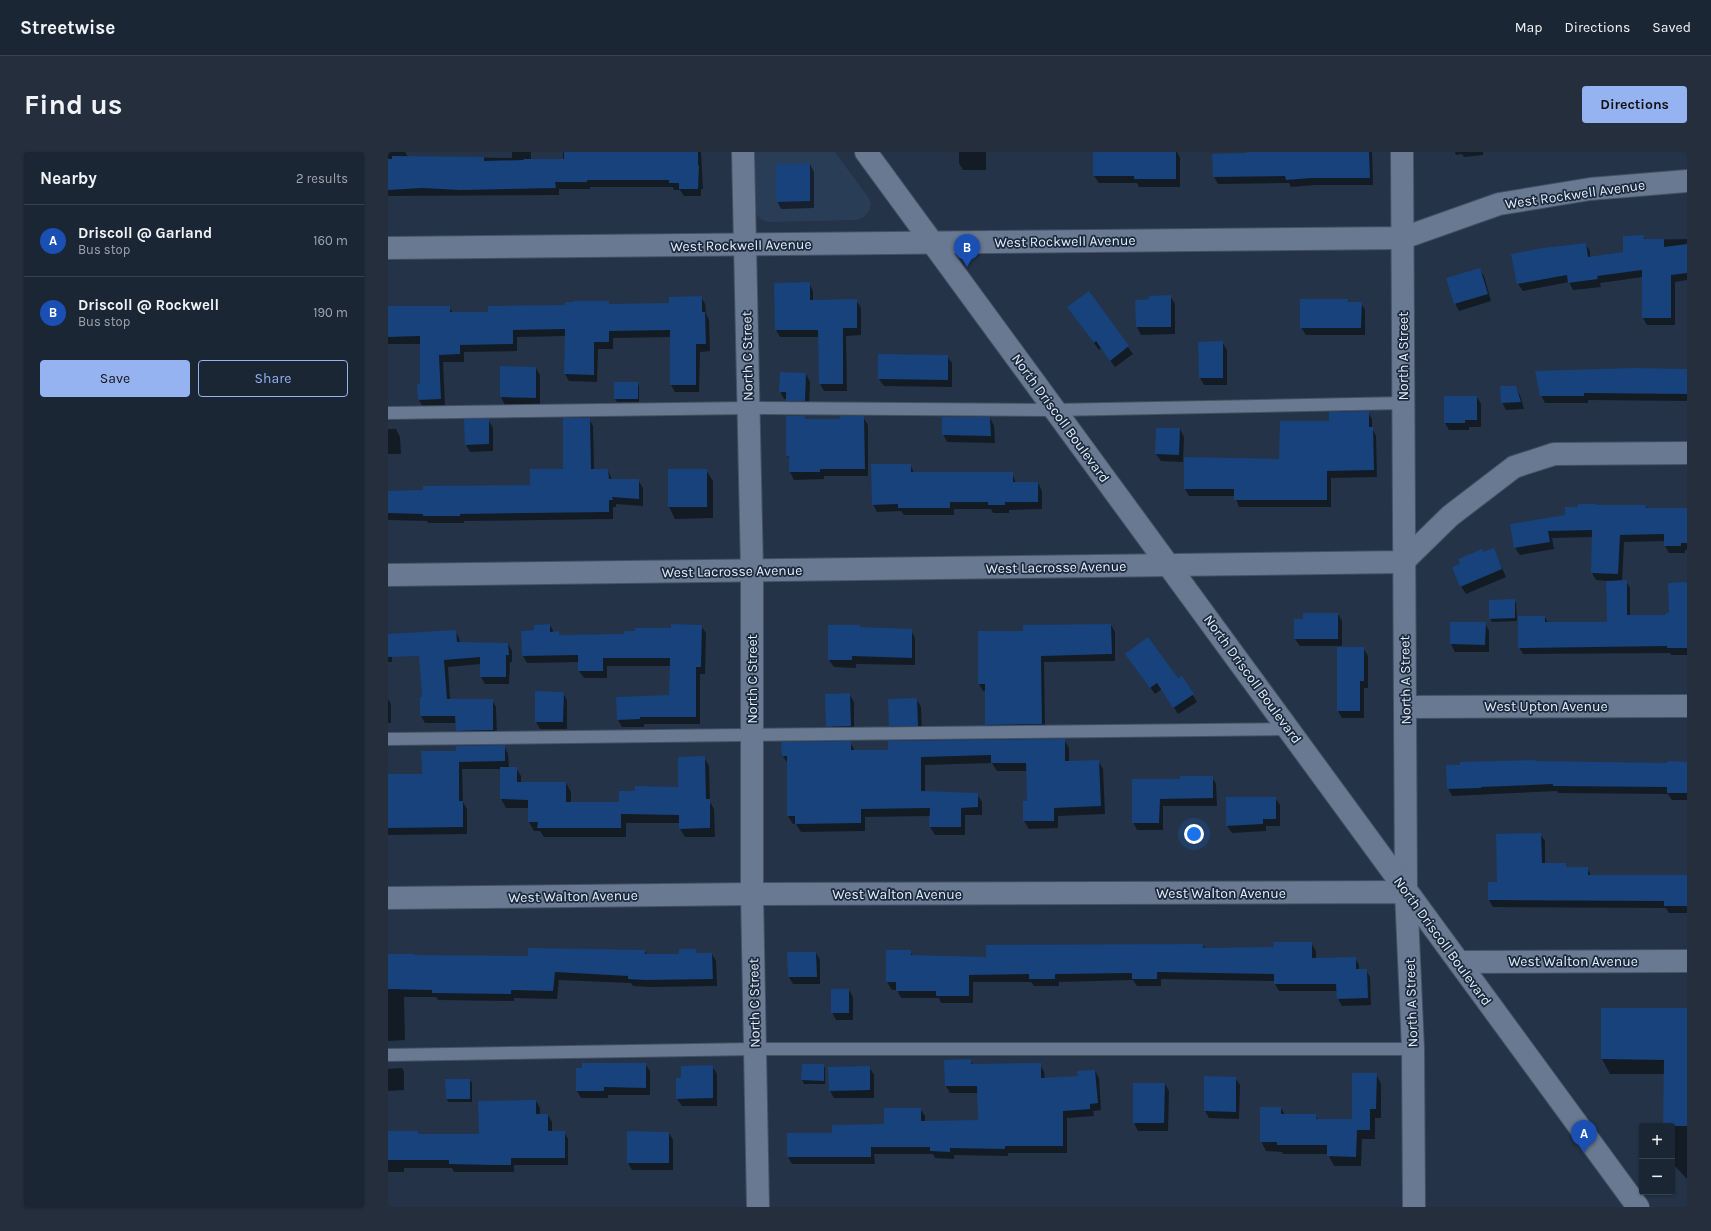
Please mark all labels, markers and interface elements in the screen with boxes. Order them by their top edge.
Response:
text: Streetwise [20,17,115,39]
text: Map [1515,19,1543,36]
text: Directions [1565,19,1630,36]
text: Saved [1652,19,1691,36]
button: Directions [1582,86,1687,123]
text: Find us [24,88,123,121]
text: Nearby [40,168,97,188]
text: 2 results [296,171,348,186]
street label: West Rockwell Avenue [1504,176,1646,213]
text: Driscoll @ Garland [78,224,212,242]
street label: West Rockwell Avenue [994,232,1136,251]
text: A [49,233,57,248]
text: 160 m [313,233,348,248]
pin: B [954,234,980,267]
street label: West Rockwell Avenue [670,236,812,255]
text: Bus stop [78,242,130,257]
text: Driscoll @ Rockwell [78,296,219,314]
text: B [49,305,57,320]
text: 190 m [313,305,348,320]
street label: North C Street [738,311,757,401]
street label: North A Street [1395,311,1412,401]
text: Bus stop [78,314,130,329]
street label: North Driscoll Boulevard [1008,351,1113,486]
button: Save [40,360,190,397]
button: Share [198,360,348,397]
street label: West Lacrosse Avenue [986,558,1126,577]
street label: West Lacrosse Avenue [662,562,802,581]
street label: North Driscoll Boulevard [1200,612,1305,747]
street label: North C Street [744,634,761,724]
street label: North A Street [1396,635,1415,725]
street label: West Upton Avenue [1484,698,1608,715]
your location [1184,824,1204,844]
street label: North Driscoll Boulevard [1390,874,1495,1009]
street label: West Walton Avenue [1156,885,1286,902]
street label: West Walton Avenue [832,886,962,903]
street label: West Walton Avenue [508,887,638,906]
street label: West Walton Avenue [1508,953,1638,970]
street label: North C Street [745,958,764,1048]
street label: North A Street [1401,958,1422,1048]
pin: A [1571,1120,1597,1153]
map controls [1639,1123,1675,1195]
button: + [1639,1123,1675,1159]
button: − [1639,1159,1675,1195]

